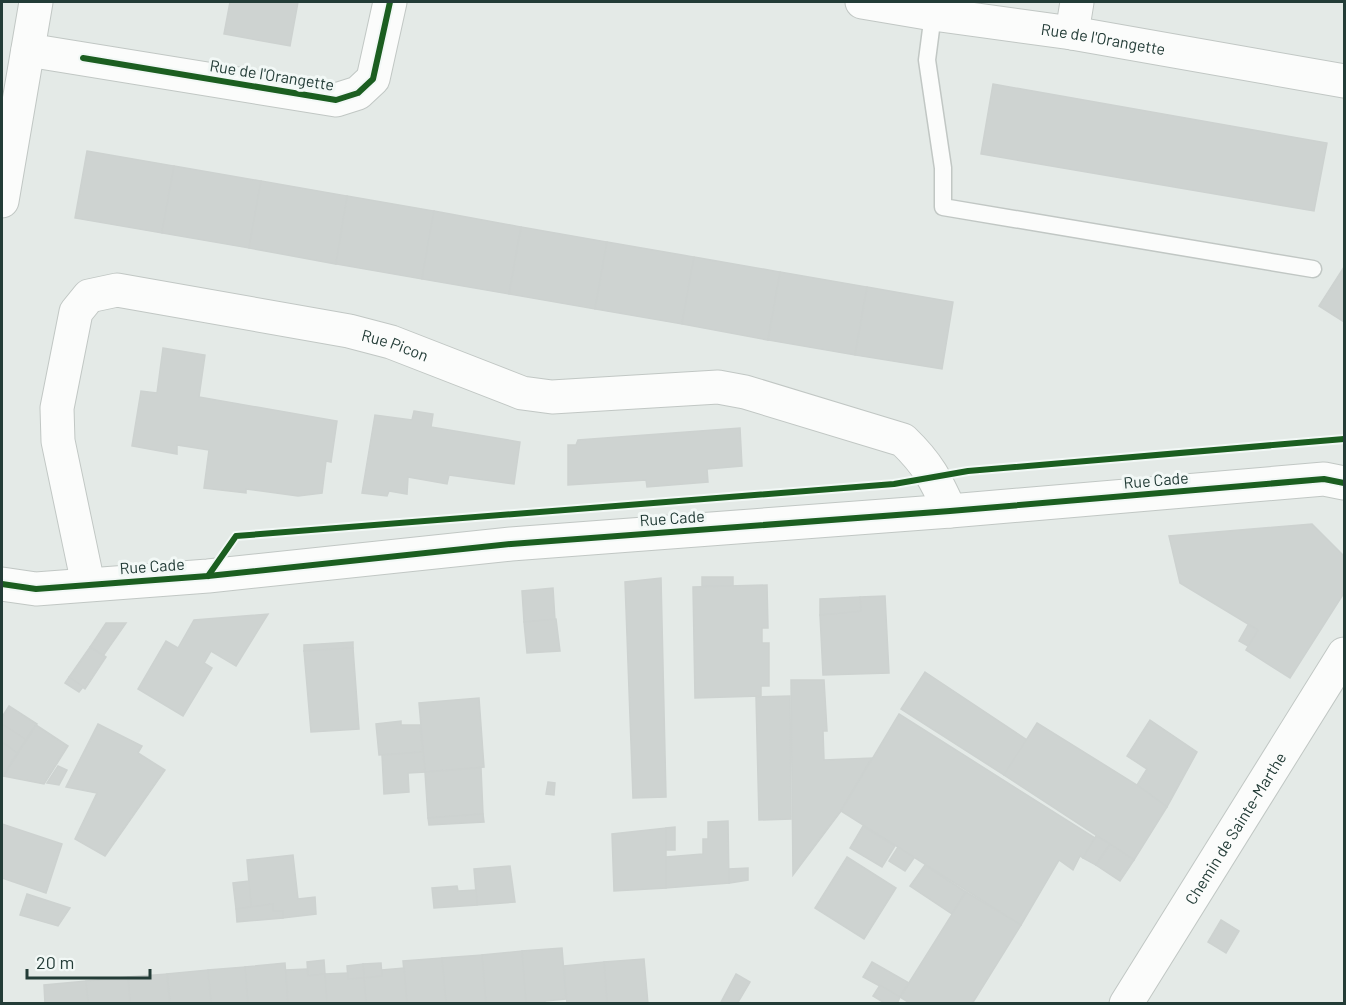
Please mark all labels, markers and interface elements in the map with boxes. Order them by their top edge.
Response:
street label: Rue de l'Orangette [1040,19,1167,58]
street label: Rue de l'Orangette [208,55,336,94]
street label: Rue Picon [360,325,431,365]
street label: Rue Cade [1123,467,1189,492]
street label: Rue Cade [639,506,705,529]
street label: Rue Cade [119,554,185,577]
street label: Chemin de Sainte-Marthe [1181,748,1290,908]
scale bar [27,942,150,980]
text: 20 m [36,951,74,973]

